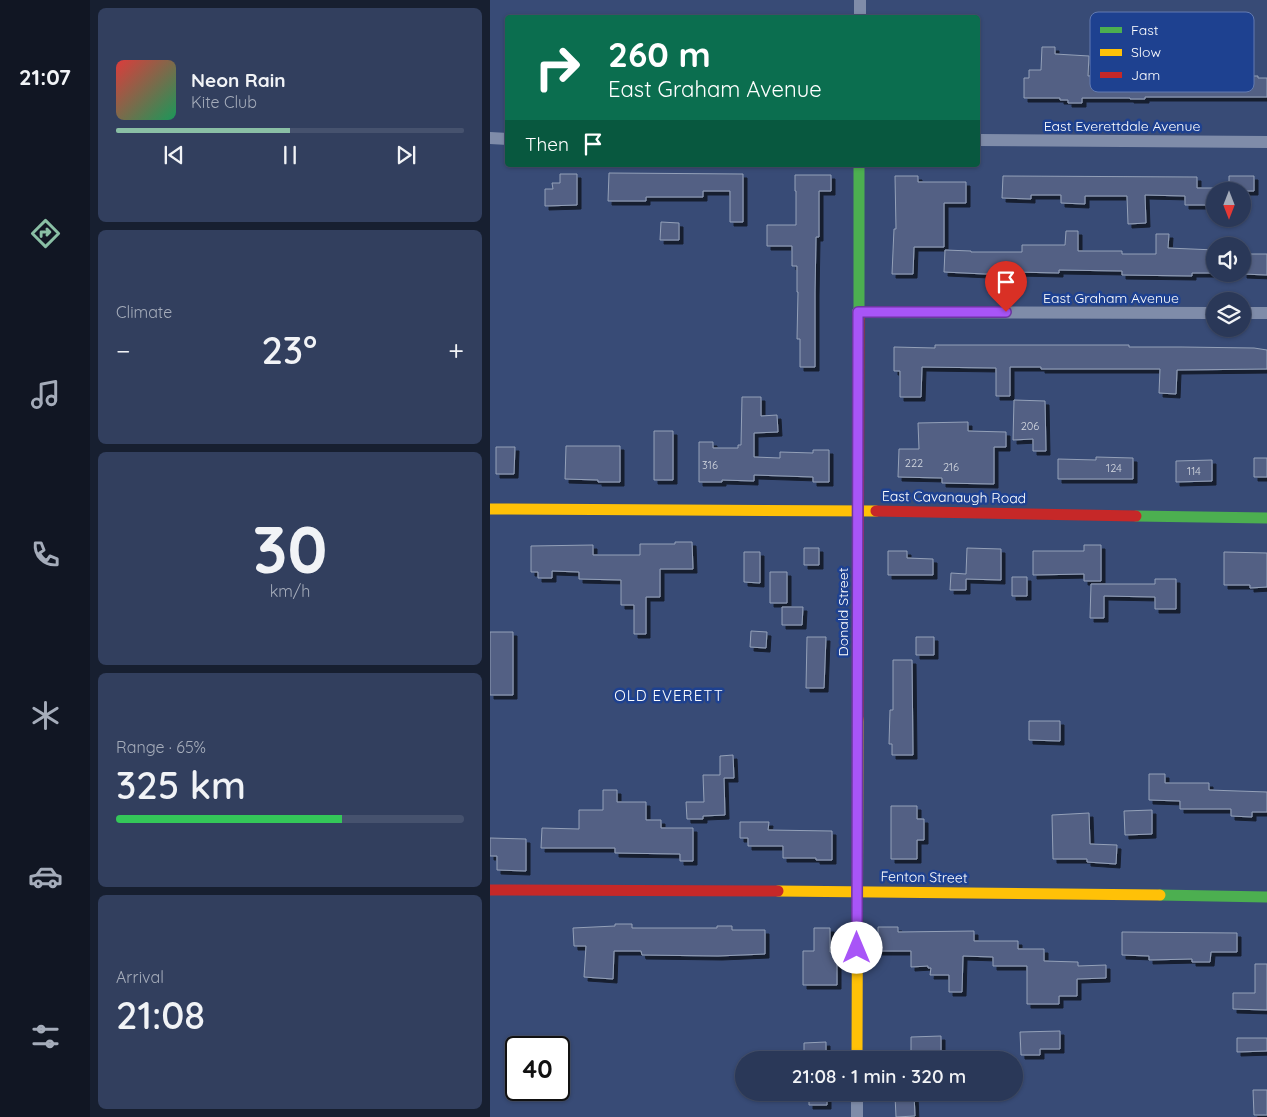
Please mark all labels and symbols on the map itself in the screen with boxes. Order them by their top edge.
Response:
legend [1090,12,1254,92]
text: Fast [1131,21,1159,39]
text: Slow [1131,43,1161,61]
text: Jam [1131,66,1160,84]
street label: East Everettdale Avenue [1044,117,1200,135]
north arrow [1206,182,1251,228]
pin [985,261,1027,312]
street label: East Graham Avenue [1043,289,1179,307]
house number: 206 [1021,419,1039,433]
house number: 222 [905,456,923,470]
house number: 316 [702,458,718,472]
house number: 216 [943,460,959,474]
house number: 124 [1106,461,1122,475]
house number: 114 [1187,464,1201,478]
street label: East Cavanaugh Road [882,487,1026,507]
street label: Donald Street [834,567,852,656]
district label: OLD EVERETT [614,686,724,705]
street label: Fenton Street [880,867,968,887]
position arrow [830,921,882,973]
speed limit sign: 40 [505,1036,570,1101]

